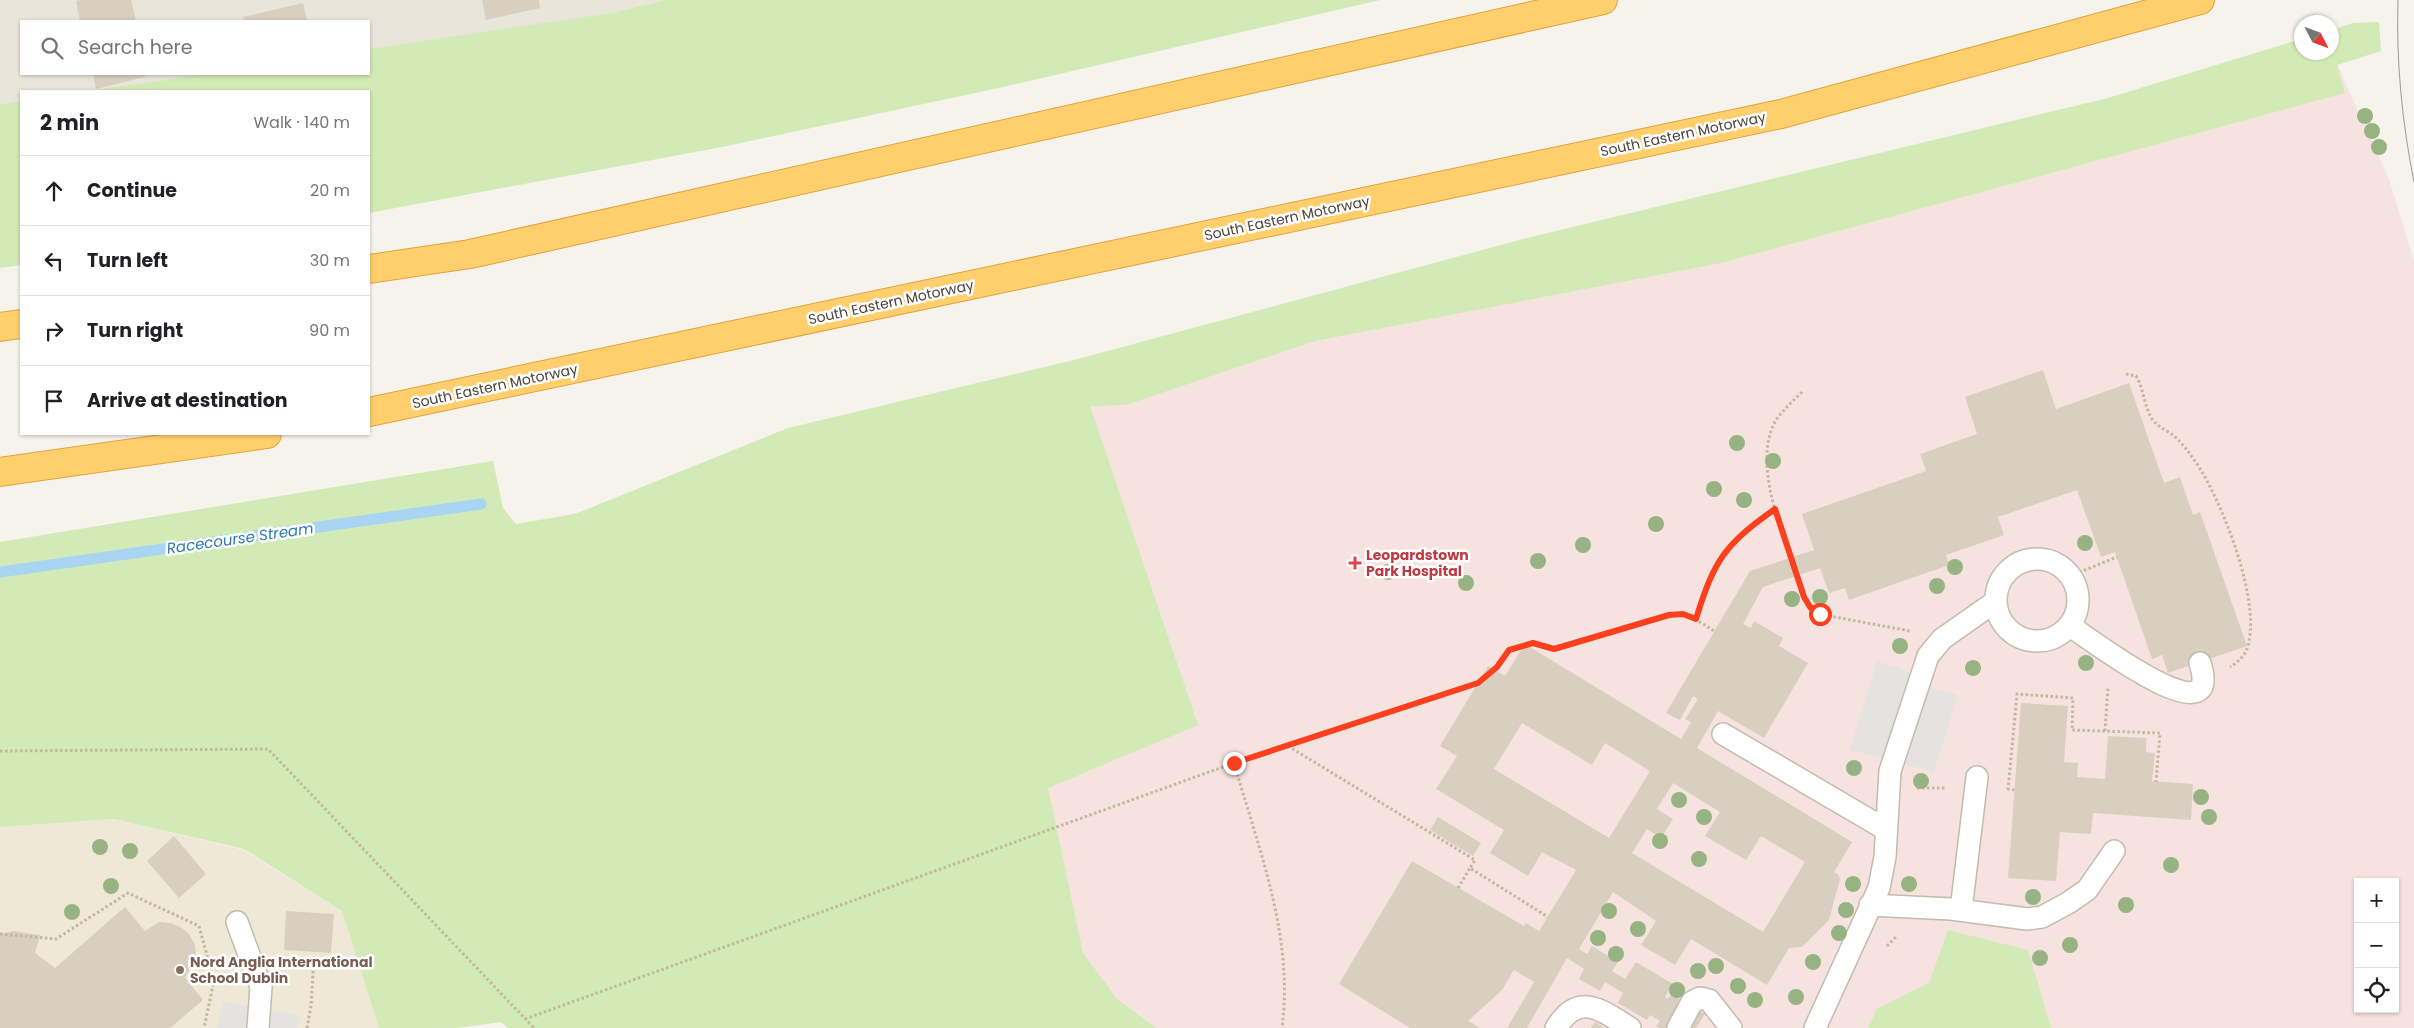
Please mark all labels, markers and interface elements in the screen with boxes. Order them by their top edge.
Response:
north arrow [2294,15,2339,60]
search box [20,20,370,75]
icon: search [38,34,66,62]
text: Search here [78,34,192,61]
street label: South Eastern Motorway [1598,107,1768,161]
text: 2 min [40,108,99,137]
text: Walk · 140 m [253,111,350,134]
icon: ahead [40,177,68,205]
text: Continue [87,177,177,204]
text: 20 m [310,179,350,202]
street label: South Eastern Motorway [1202,191,1372,245]
icon: left [40,247,68,275]
text: Turn left [87,247,168,274]
text: 30 m [310,249,350,272]
street label: South Eastern Motorway [806,275,976,329]
icon: right [40,317,68,345]
text: Turn right [87,317,183,344]
text: 90 m [309,319,350,342]
street label: South Eastern Motorway [410,359,580,413]
icon: arrive [40,387,68,415]
text: Arrive at destination [87,387,288,414]
water label: Racecourse Stream [165,517,315,559]
place label: Leopardstown Park Hospital [1366,545,1469,581]
marker: Leopardstown Park Hospital [1348,556,1362,570]
route start [1809,603,1832,626]
route end [1223,752,1246,775]
map controls [2354,878,2399,1013]
button: + [2354,878,2399,923]
button: − [2354,923,2399,968]
place label: Nord Anglia International School Dublin [190,952,373,988]
marker: Nord Anglia International School Dublin [174,964,186,976]
button: locate [2354,968,2399,1013]

